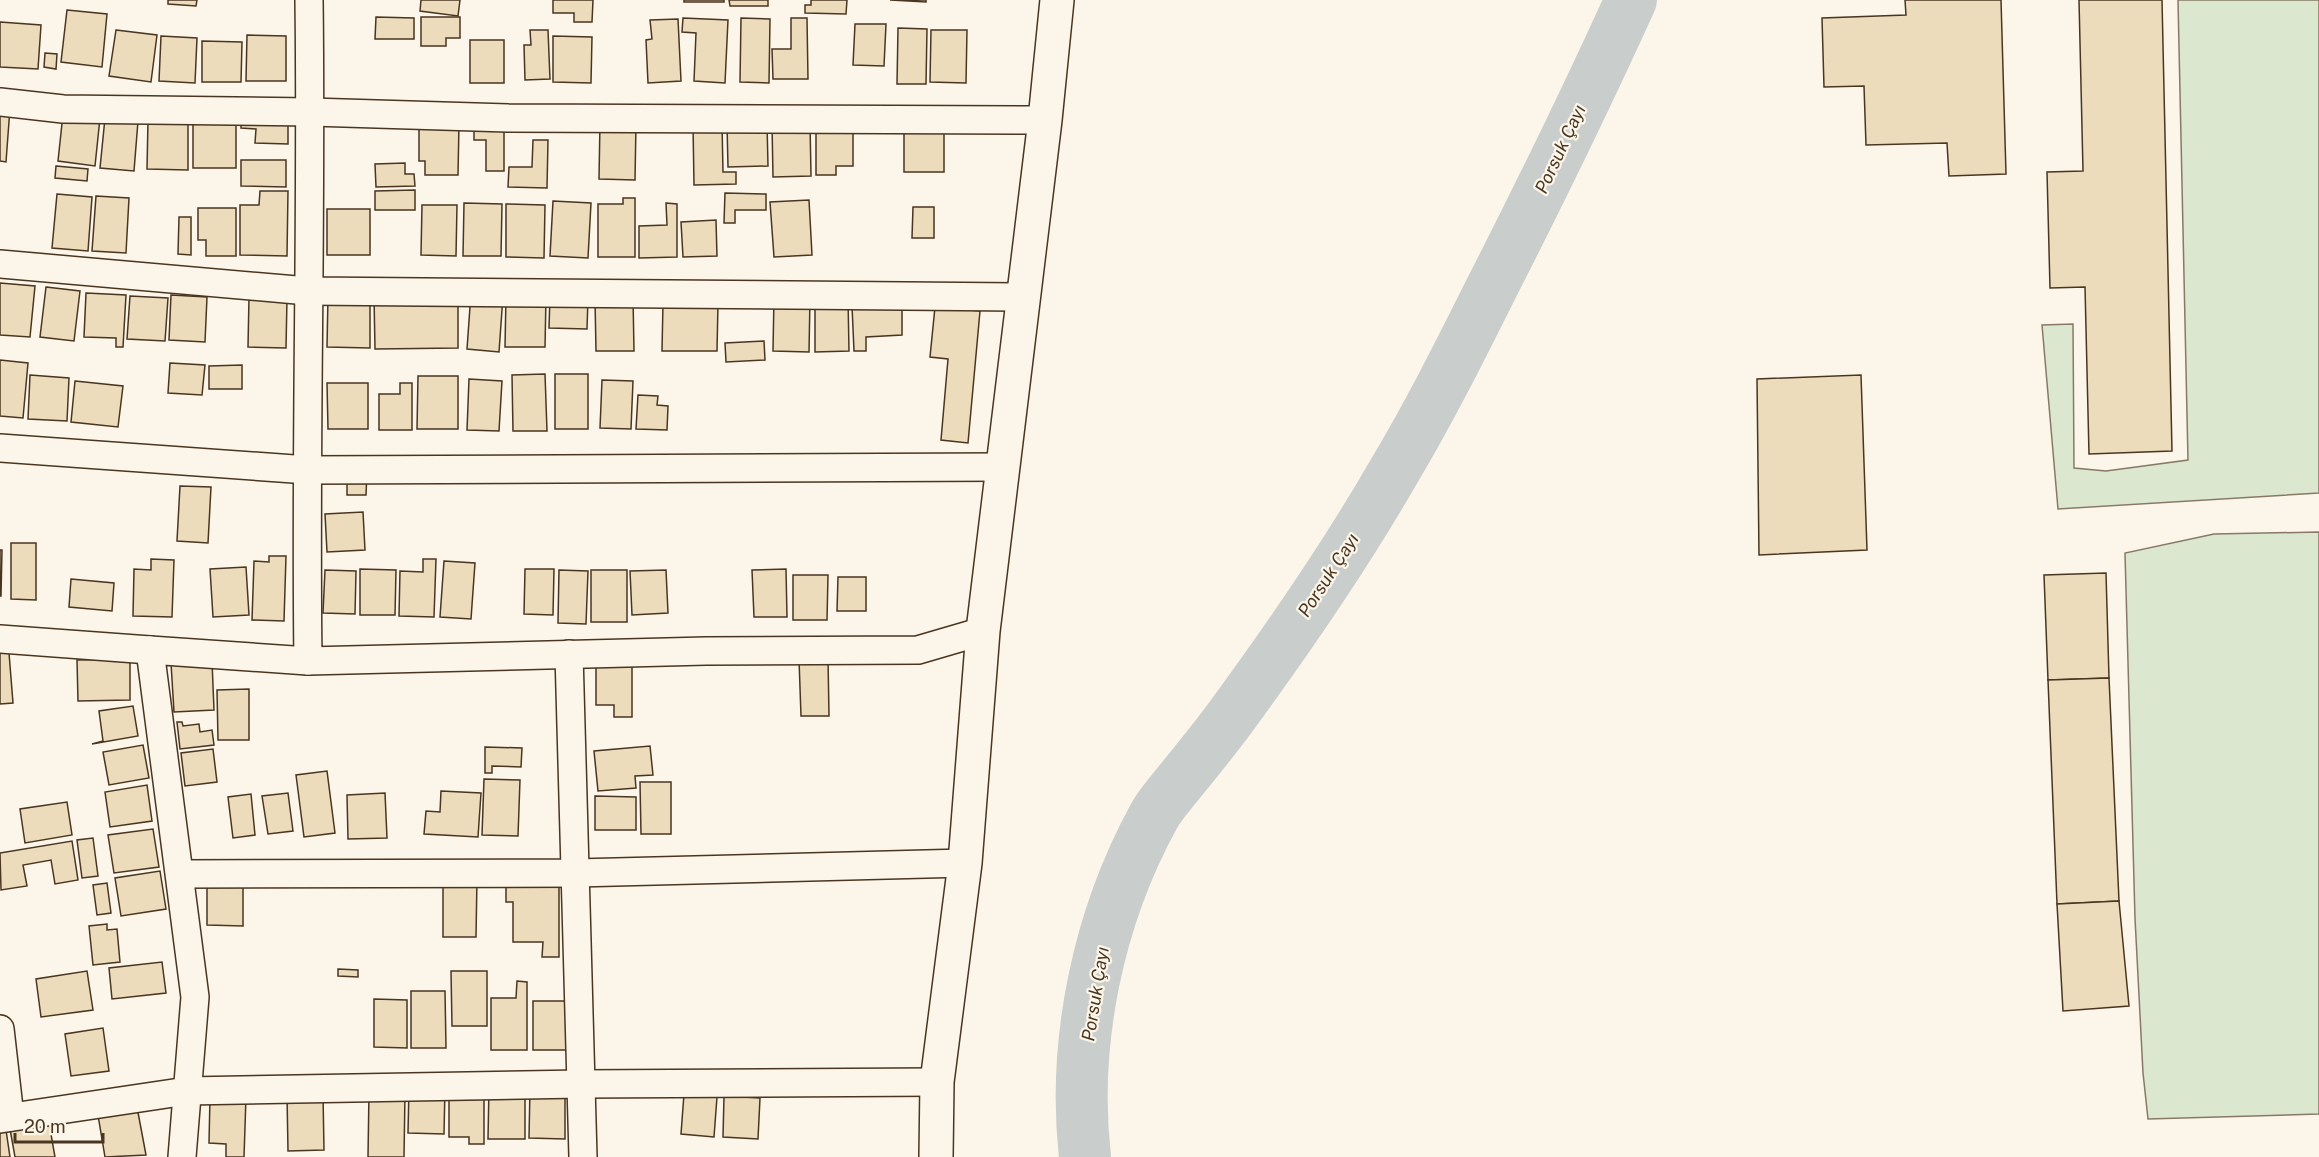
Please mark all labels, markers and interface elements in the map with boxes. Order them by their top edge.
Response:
water label: Porsuk Çayı [1530,101,1590,197]
water label: Porsuk Çayı [1293,529,1363,621]
water label: Porsuk Çayı [1077,945,1113,1043]
scale bar [15,1106,104,1144]
text: 20 m [24,1116,66,1137]

